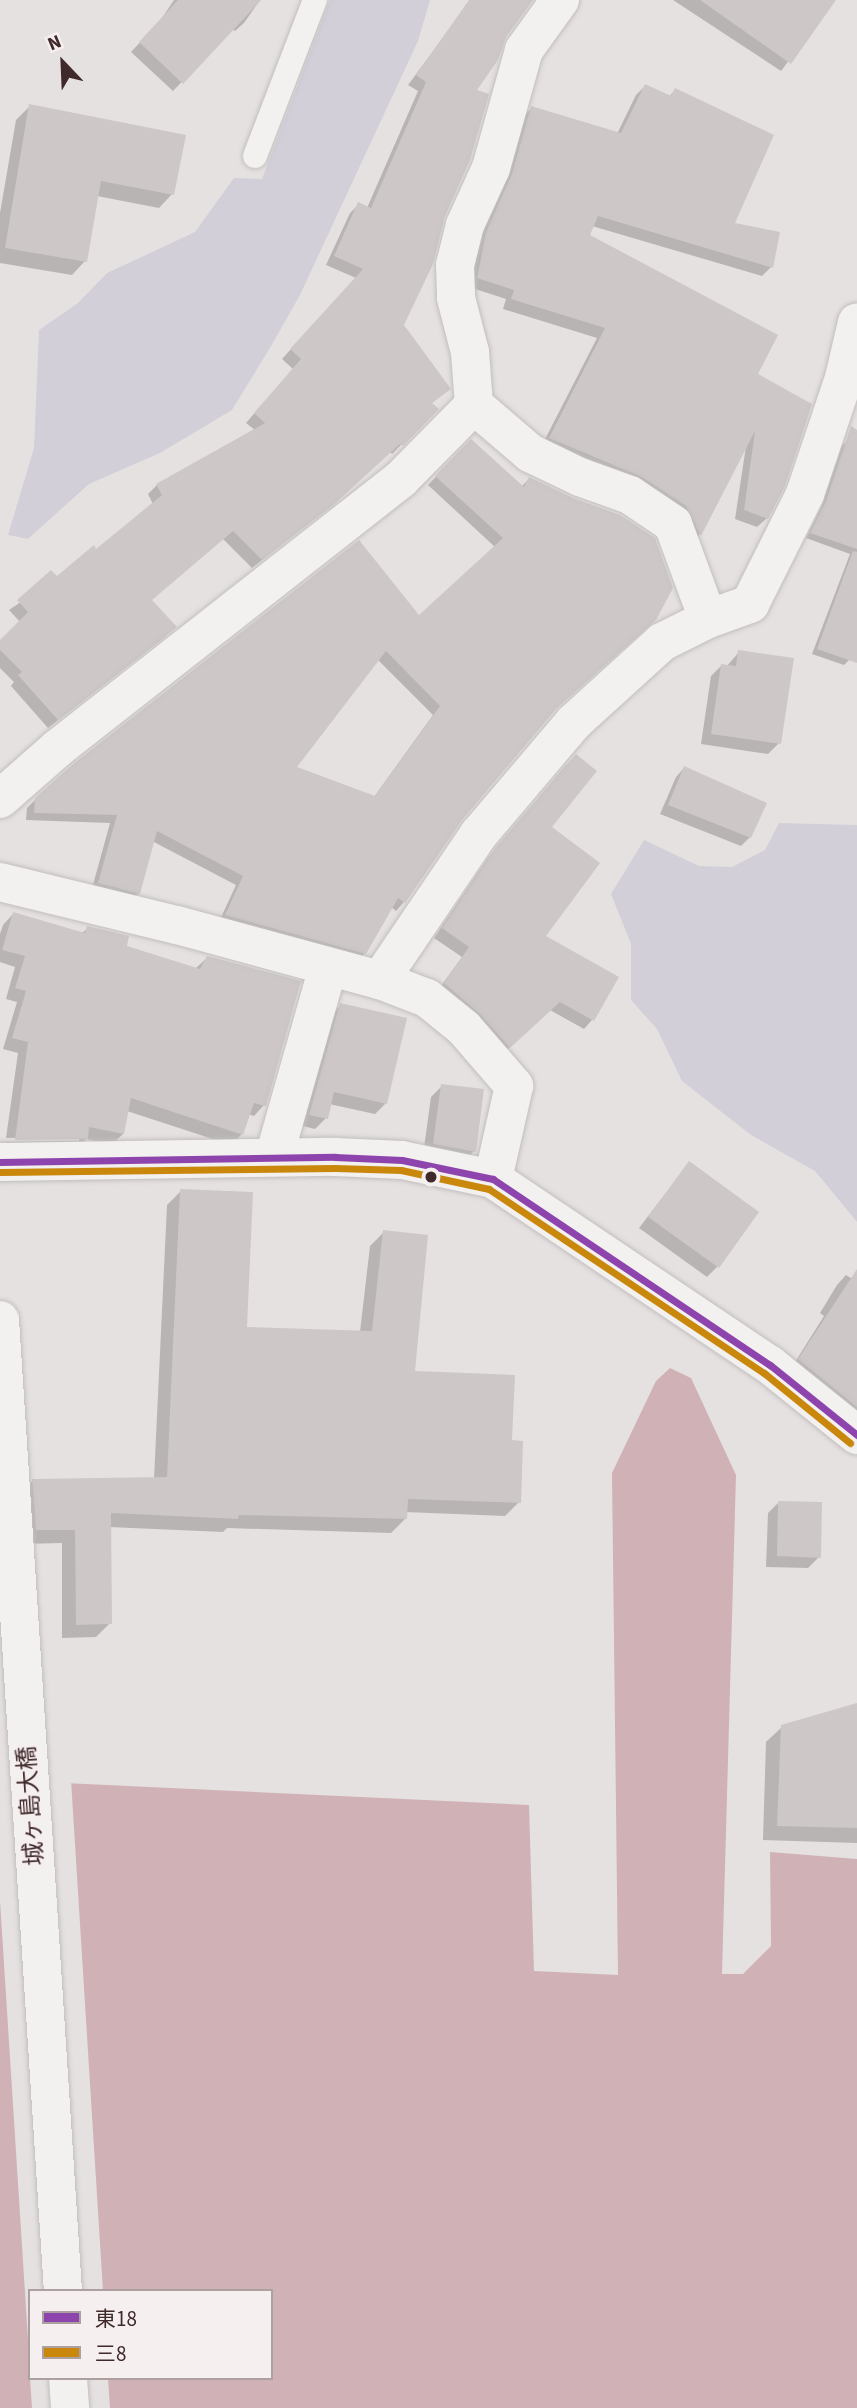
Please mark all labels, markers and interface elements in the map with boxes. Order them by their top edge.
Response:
north arrow [28,28,98,98]
text: N [43,28,66,58]
unlabelled marker [424,1170,438,1184]
street label: 城ヶ島大橋 [12,1745,50,1867]
legend [28,2289,273,2380]
text: 東18 [95,2304,137,2334]
text: 三8 [95,2339,126,2369]

